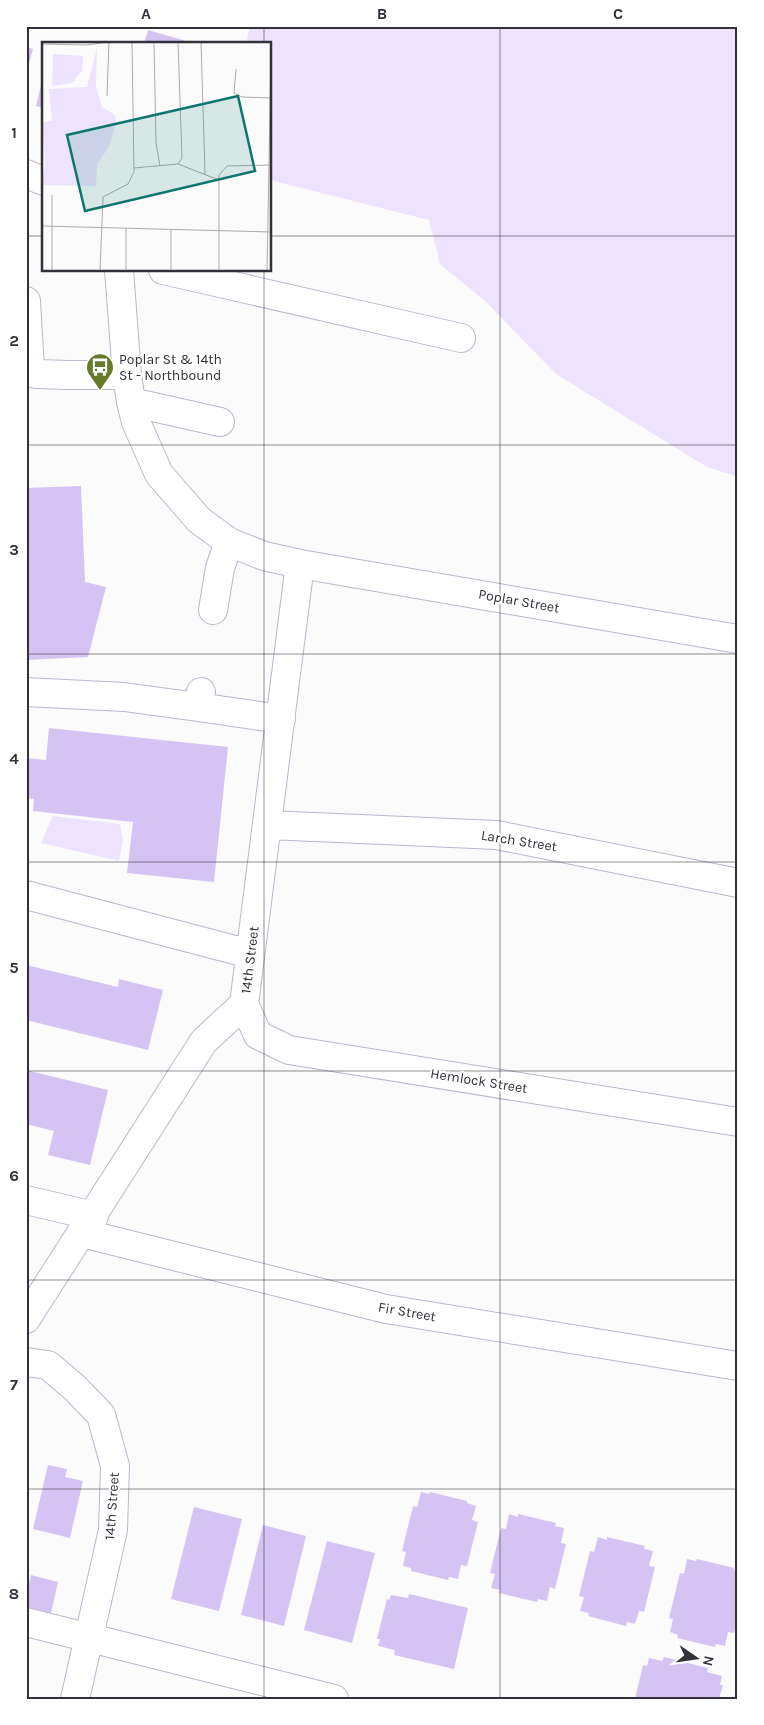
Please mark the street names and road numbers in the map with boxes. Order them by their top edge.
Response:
street label: Poplar Street [477,586,561,616]
street label: Larch Street [480,827,558,855]
street label: 14th Street [237,925,263,995]
street label: Hemlock Street [429,1065,529,1097]
street label: Fir Street [377,1299,437,1325]
street label: 14th Street [101,1472,123,1540]

